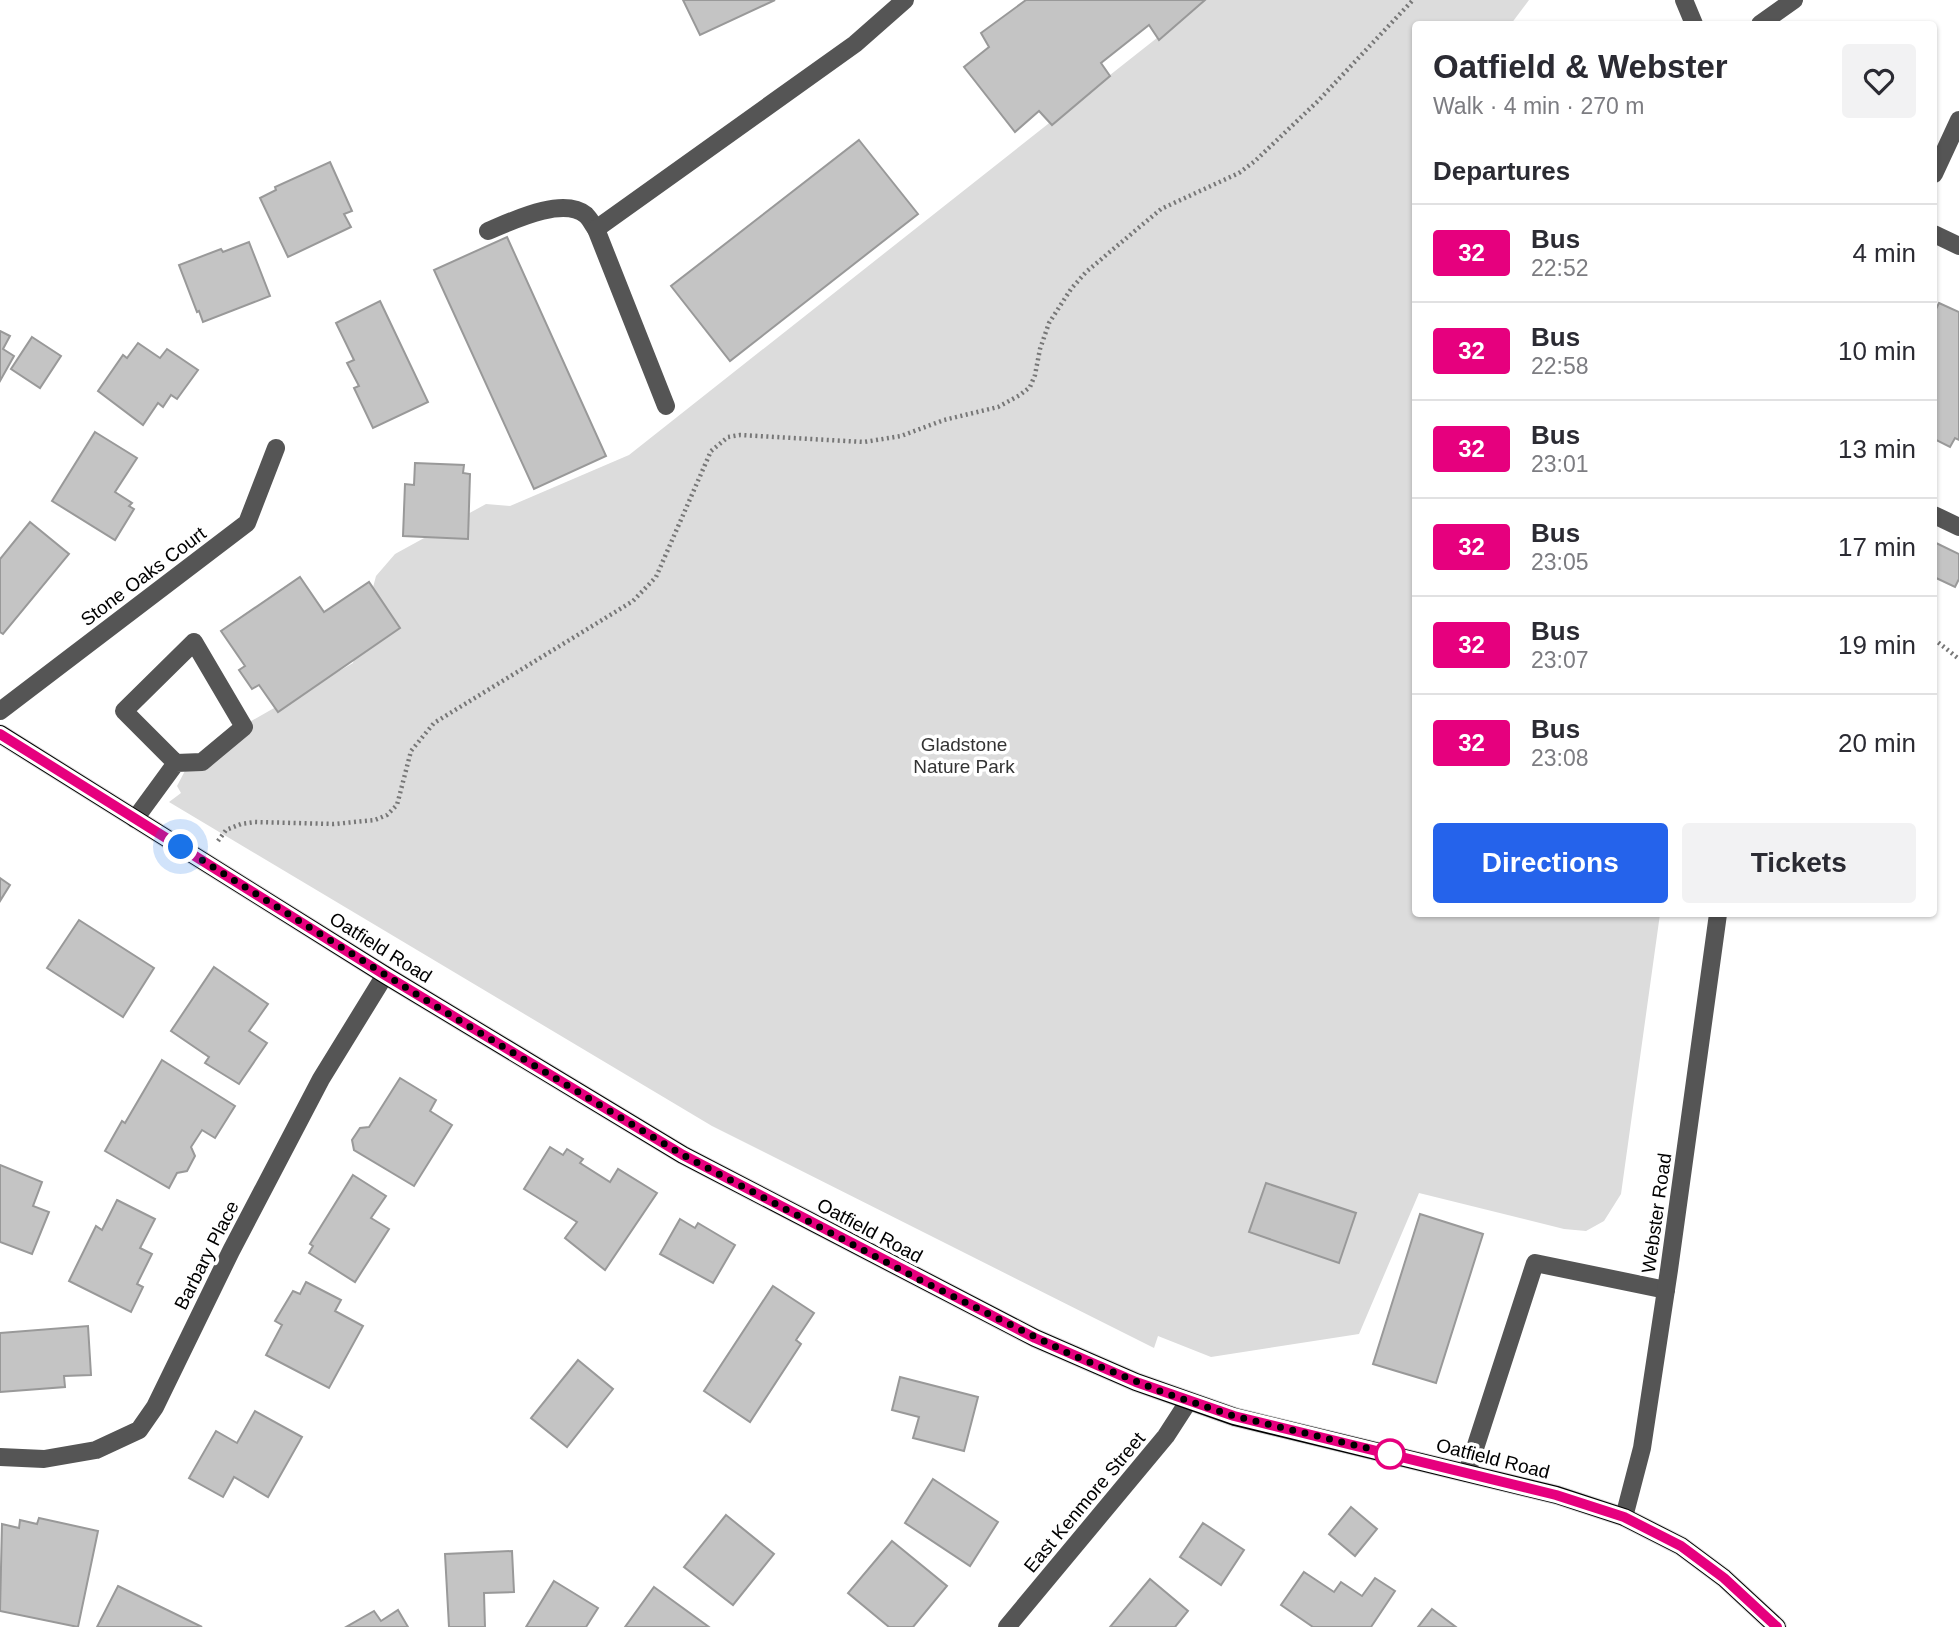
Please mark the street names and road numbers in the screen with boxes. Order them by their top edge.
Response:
street label: Stone Oaks Court [77,522,210,630]
street label: Oatfield Road [326,908,436,987]
street label: Webster Road [1638,1152,1675,1274]
street label: Oatfield Road [814,1194,926,1267]
street label: Barbary Place [170,1197,243,1313]
street label: East Kenmore Street [1020,1427,1150,1577]
street label: Oatfield Road [1434,1434,1552,1483]

